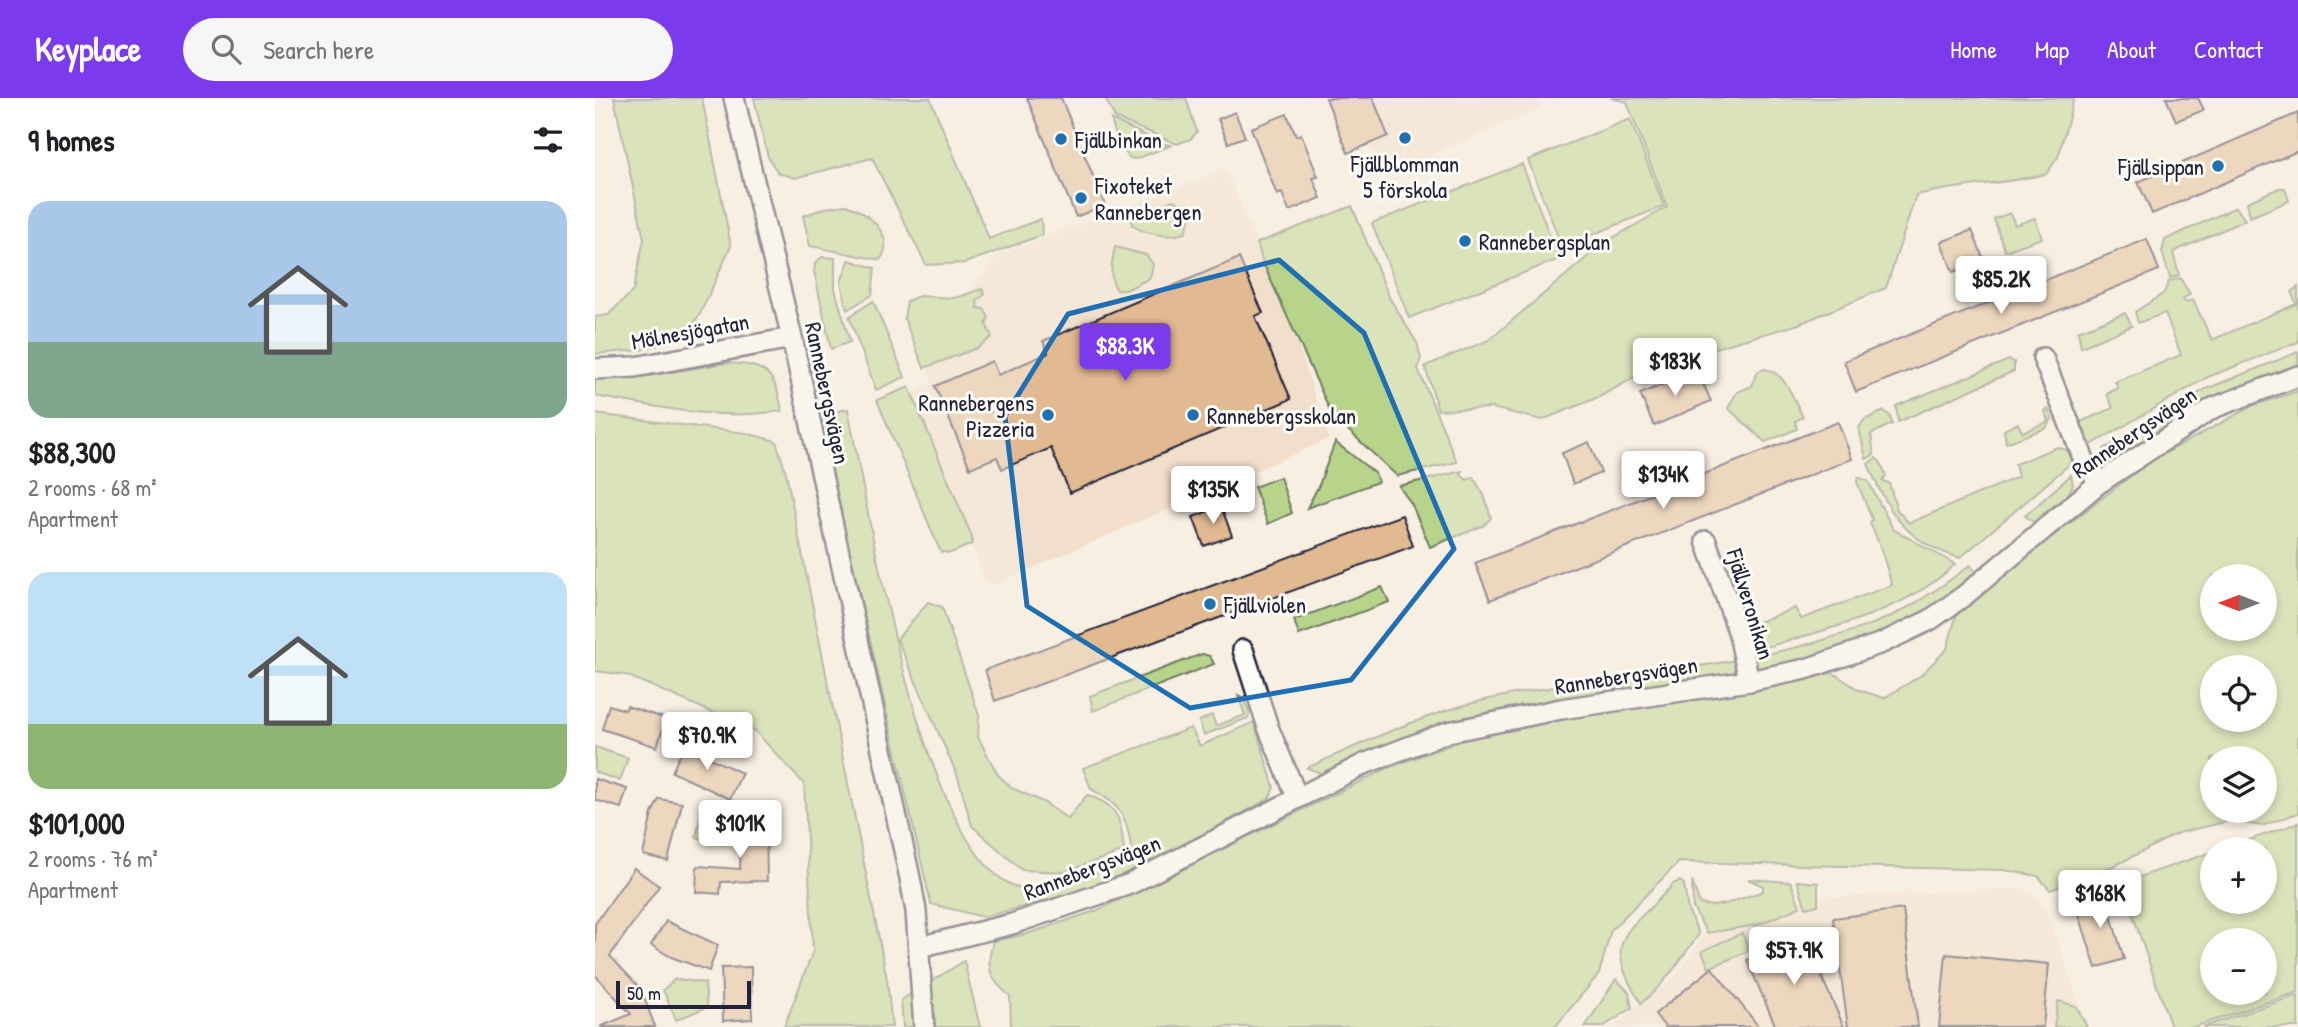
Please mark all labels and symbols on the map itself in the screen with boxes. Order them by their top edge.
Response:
place label: Fjällbinkan [1074,124,1162,155]
marker: Fjällblomman 5 förskola [1397,130,1413,146]
marker: Fjällbinkan [1053,131,1069,147]
place label: Fjällblomman 5 förskola [1350,148,1459,205]
place label: Fjällsippan [2117,151,2204,182]
marker: Fjällsippan [2210,158,2226,174]
place label: Fixoteket Rannebergen [1094,170,1202,227]
marker: Fixoteket Rannebergen [1073,190,1089,206]
place label: Rannebergsplan [1479,226,1610,257]
marker: Rannebergsplan [1457,233,1473,249]
pin: $85.2K [1944,256,2058,316]
street label: Mölnesjögatan [629,305,751,357]
street label: Rannebergsvägen [798,319,858,467]
pin: $88.3K [1068,324,1182,383]
pin: $183K [1626,338,1724,398]
street label: Rannebergsvägen [2066,379,2202,485]
place label: Rannebergens Pizzeria [918,387,1034,444]
place label: Rannebergsskolan [1207,400,1356,431]
marker: Rannebergens Pizzeria [1040,407,1056,423]
marker: Rannebergsskolan [1185,407,1201,423]
pin: $134K [1614,452,1712,511]
pin: $135K [1164,466,1262,526]
street label: Fjällveronikan [1719,544,1782,663]
north arrow [2200,564,2277,640]
place label: Fjällviolen [1223,589,1306,620]
marker: Fjällviolen [1202,596,1218,612]
street label: Rannebergsvägen [1552,648,1700,702]
pin: $70.9K [650,712,764,772]
pin: $101K [691,800,789,860]
street label: Rannebergsvägen [1019,827,1165,907]
pin: $168K [2051,870,2149,930]
pin: $57.9K [1737,928,1851,987]
scale bar [616,978,751,1010]

